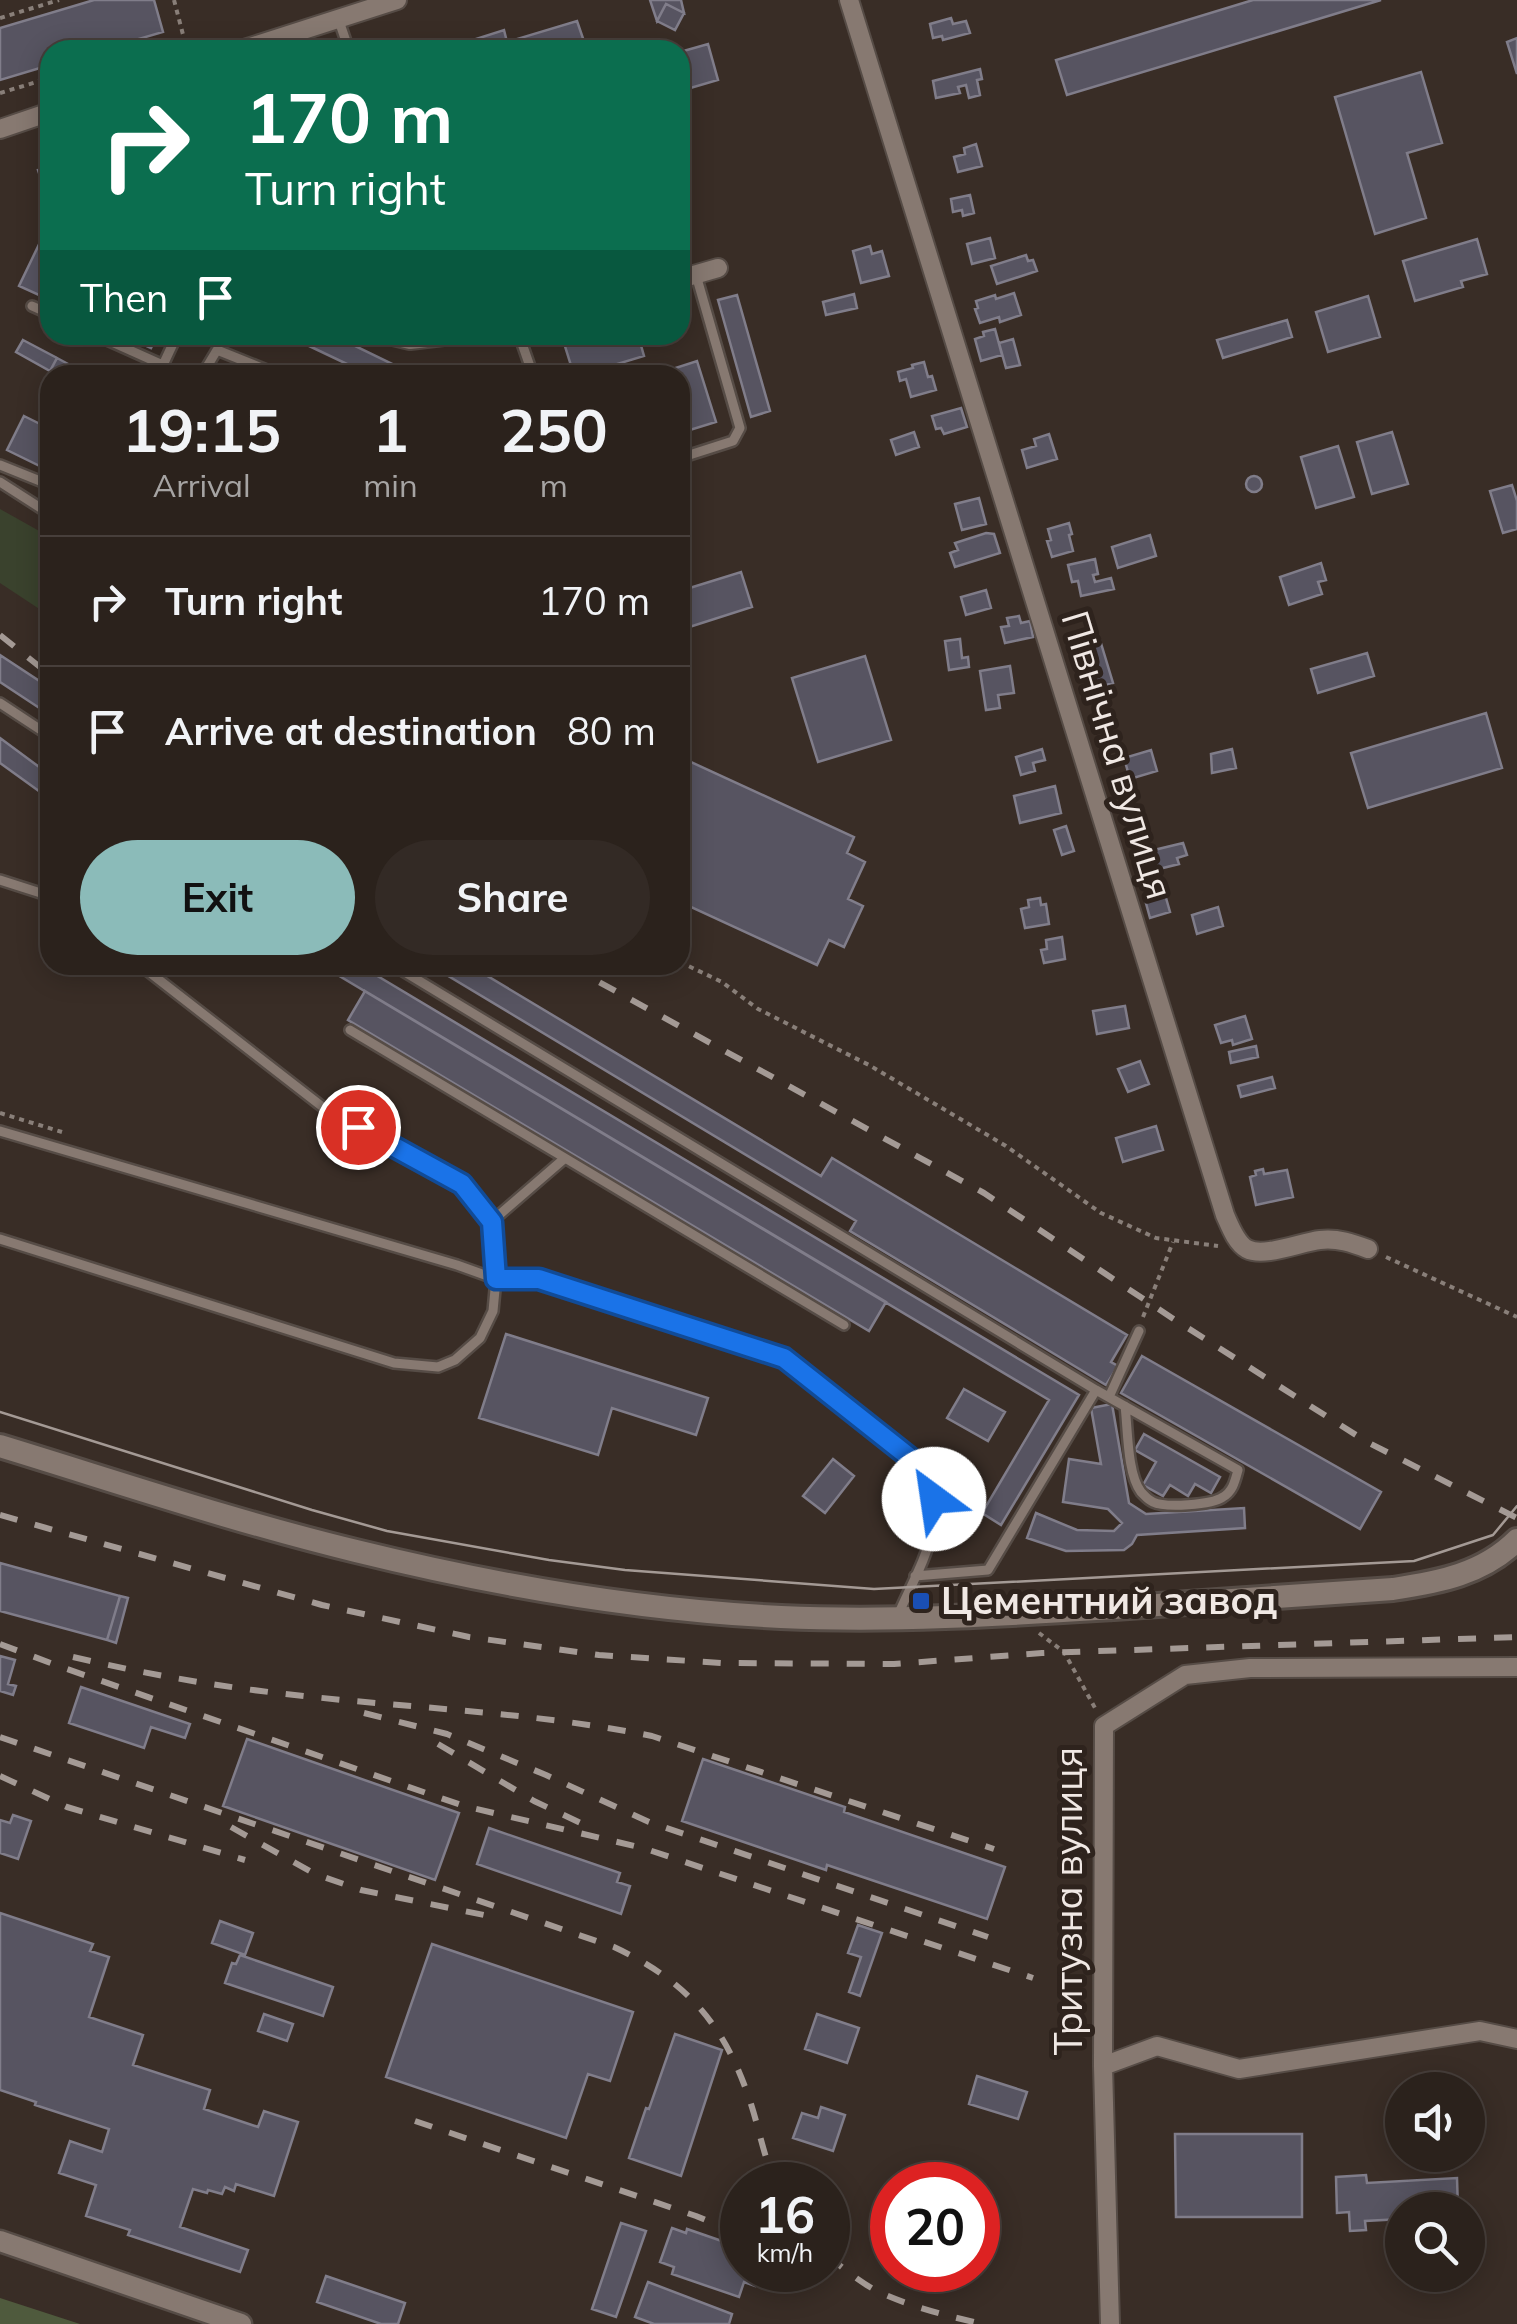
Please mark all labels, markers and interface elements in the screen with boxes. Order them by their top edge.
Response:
text: 170 m [245,73,453,161]
icon: right [80,80,210,210]
text: Turn right [245,160,446,216]
icon: arrive [188,270,243,325]
text: Then [80,274,168,322]
text: 19:15 [122,392,281,467]
text: 1 [372,392,408,467]
text: 250 [500,392,608,467]
text: Arrival [153,465,251,505]
text: min [363,465,418,505]
text: m [540,465,568,505]
icon: right [80,574,135,629]
text: Turn right [165,577,342,625]
text: 170 m [538,577,650,625]
street label: Північна вулиця [1051,605,1185,905]
icon: arrive [80,704,135,759]
text: Arrive at destination [165,707,537,755]
text: 80 m [567,707,656,755]
button: Exit [80,840,355,955]
button: Share [375,840,650,955]
pin [316,1085,401,1170]
icon: arrive [331,1100,386,1155]
position arrow [882,1447,986,1551]
place label: Цементний завод [941,1576,1277,1624]
marker: Цементний завод [910,1590,932,1612]
street label: Тритузна вулиця [1044,1747,1092,2055]
map controls [1385,2072,1485,2292]
button: sound [1385,2072,1485,2172]
speed limit sign: 20 [870,2162,1000,2292]
text: 16 [755,2183,815,2246]
button: search [1385,2192,1485,2292]
text: km/h [757,2237,813,2268]

